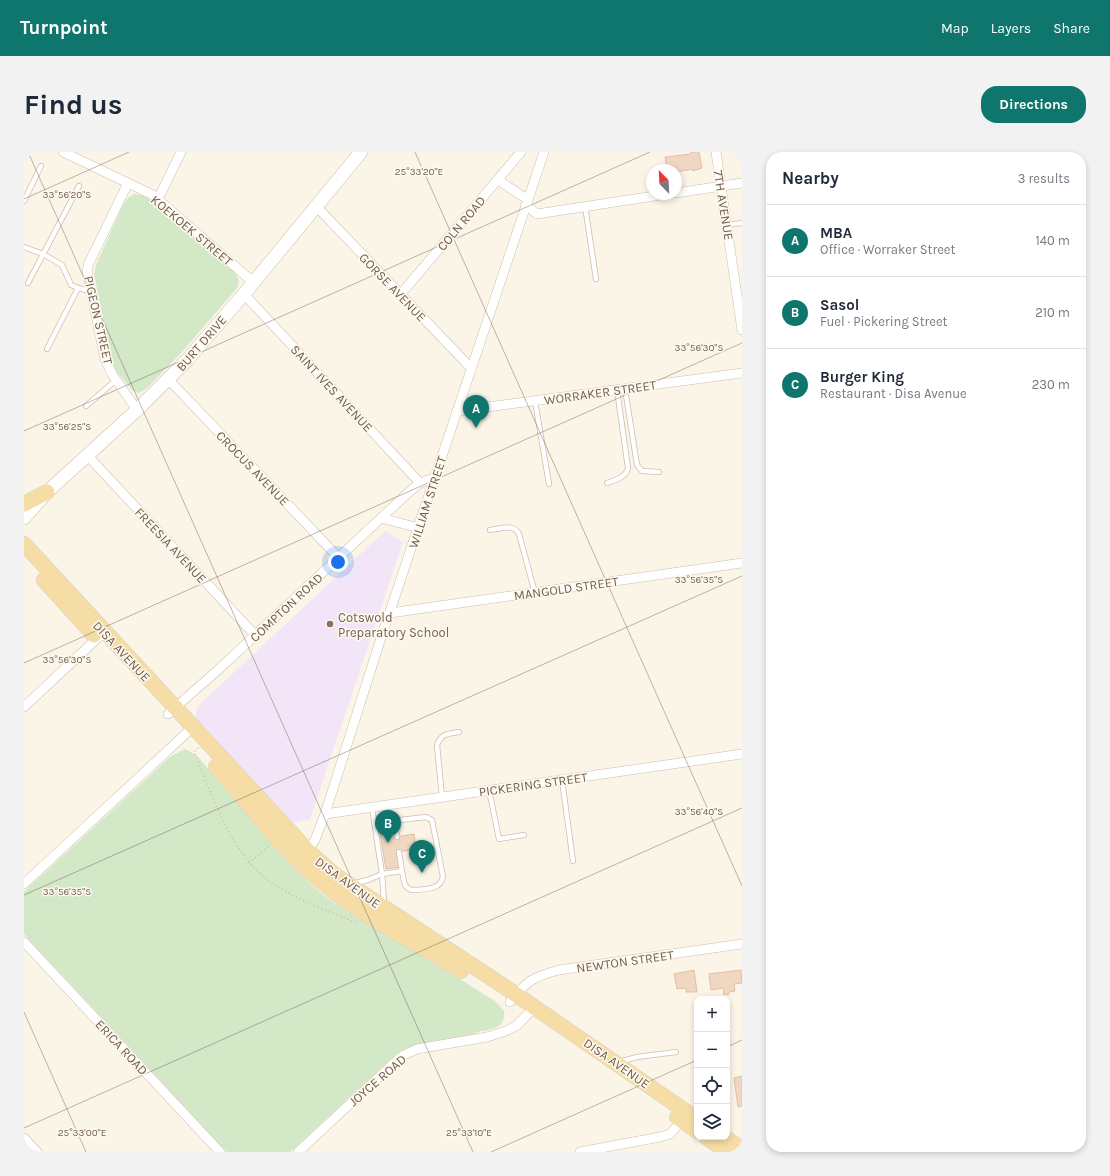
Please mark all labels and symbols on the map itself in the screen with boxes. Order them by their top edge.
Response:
north arrow [646,164,682,200]
text: 25°33'20"E [395,166,443,178]
street label: 7TH AVENUE [711,169,736,241]
text: 33°56'20"S [43,189,91,201]
street label: KOEKOEK STREET [148,192,236,269]
street label: COLN ROAD [434,193,489,254]
street label: GORSE AVENUE [356,250,429,325]
street label: PIGEON STREET [81,274,116,366]
street label: BURT DRIVE [173,312,230,374]
street label: SAINT IVES AVENUE [288,342,376,435]
text: 33°56'30"S [675,342,723,354]
street label: WORRAKER STREET [543,377,658,408]
pin: A [463,395,489,428]
text: 33°56'25"S [43,421,91,433]
street label: CROCUS AVENUE [213,428,292,509]
street label: WILLIAM STREET [405,454,450,550]
street label: FREESIA AVENUE [132,504,209,586]
your location [328,552,348,572]
street label: COMPTON ROAD [247,570,326,645]
street label: MANGOLD STREET [513,574,620,603]
text: 33°56'35"S [675,574,723,586]
place label: Cotswold Preparatory School [338,610,449,640]
street label: DISA AVENUE [90,618,153,685]
marker: Cotswold Preparatory School [325,619,335,629]
text: 33°56'30"S [43,654,91,666]
street label: PICKERING STREET [478,769,589,800]
text: 33°56'40"S [675,806,723,818]
pin: B [375,810,401,843]
pin: C [409,840,435,873]
street label: DISA AVENUE [312,854,383,911]
text: 33°56'35"S [43,886,91,898]
street label: NEWTON STREET [575,947,675,976]
street label: ERICA ROAD [92,1017,151,1078]
street label: DISA AVENUE [581,1035,653,1092]
street label: JOYCE ROAD [346,1051,409,1109]
text: 25°33'00"E [58,1127,106,1139]
text: 25°33'10"E [446,1127,492,1139]

